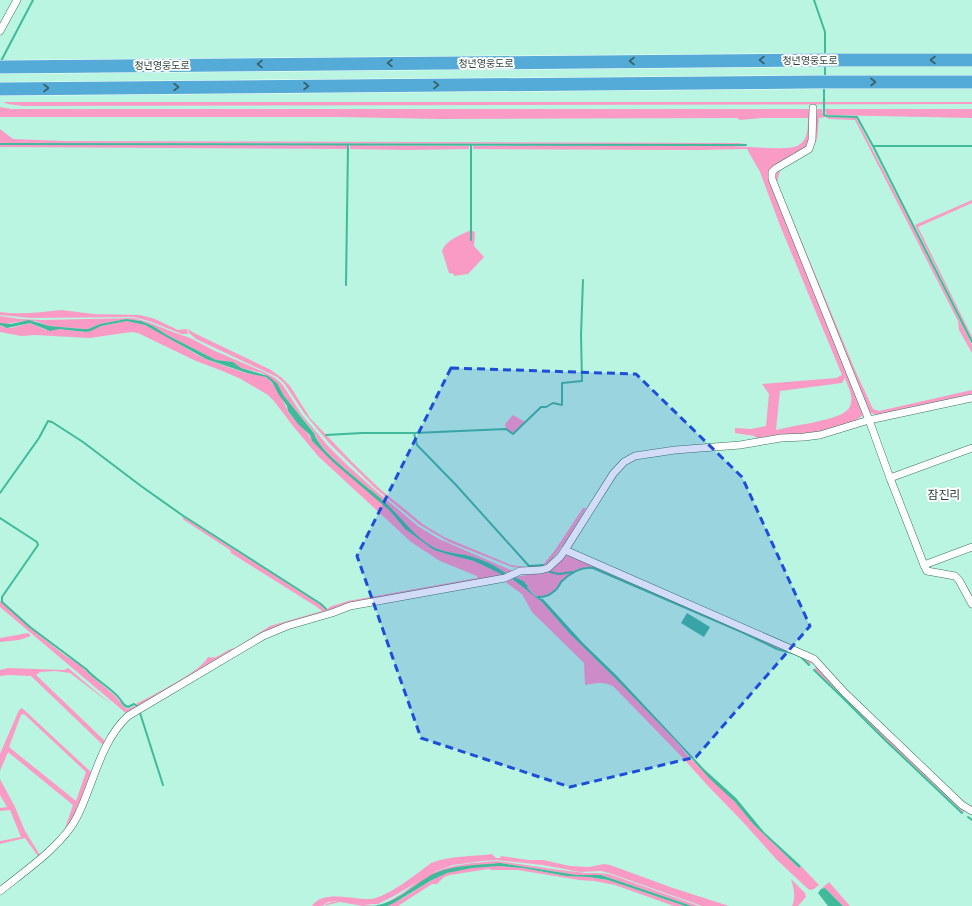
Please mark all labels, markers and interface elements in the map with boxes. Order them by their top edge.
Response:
street label: 청년영웅도로 [782,54,838,67]
one-way arrow [759,56,765,64]
one-way arrow [930,56,936,64]
street label: 청년영웅도로 [458,57,514,70]
one-way arrow [629,57,635,65]
street label: 청년영웅도로 [134,59,190,72]
one-way arrow [387,59,393,67]
one-way arrow [257,60,263,69]
one-way arrow [870,78,876,86]
one-way arrow [433,81,439,89]
one-way arrow [303,82,309,90]
one-way arrow [173,83,179,91]
one-way arrow [43,84,49,92]
district label: 잠진리 [927,487,961,502]

